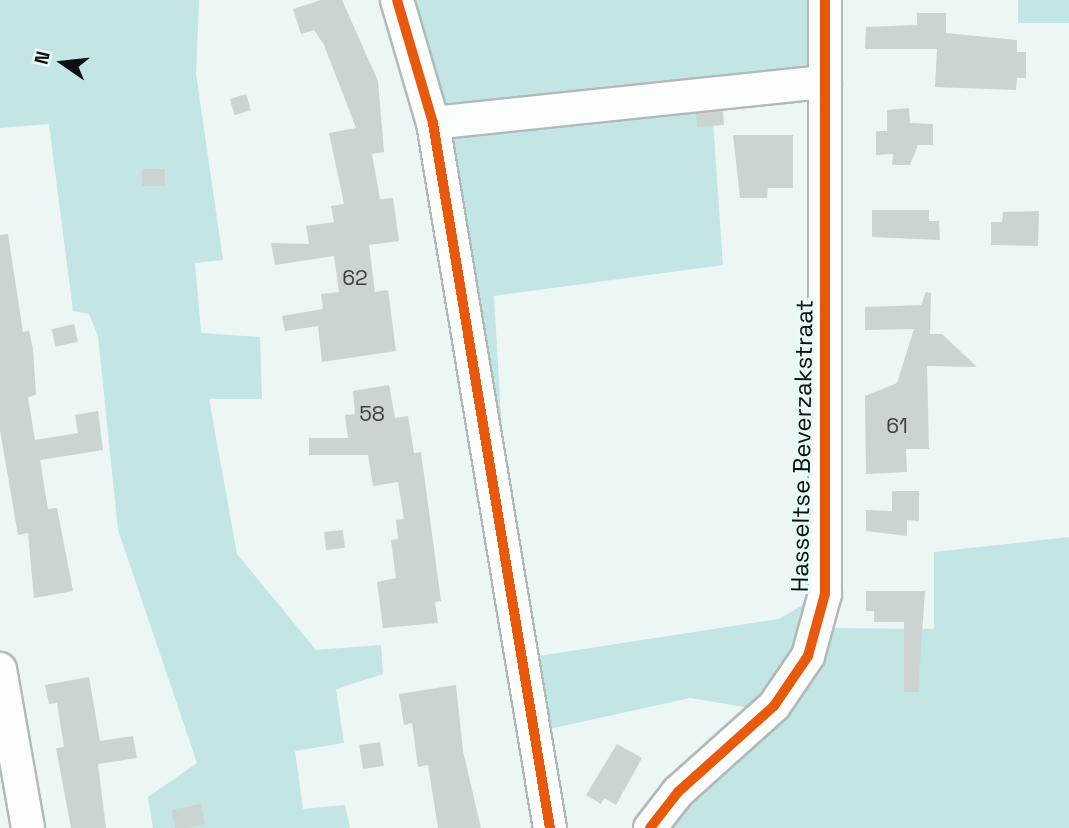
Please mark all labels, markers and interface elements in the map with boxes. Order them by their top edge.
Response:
north arrow [28,28,98,98]
text: N [28,49,56,67]
house number: 62 [342,265,368,291]
street label: Hasseltse Beverzakstraat [785,299,819,593]
house number: 58 [359,401,385,427]
house number: 61 [886,413,908,439]

